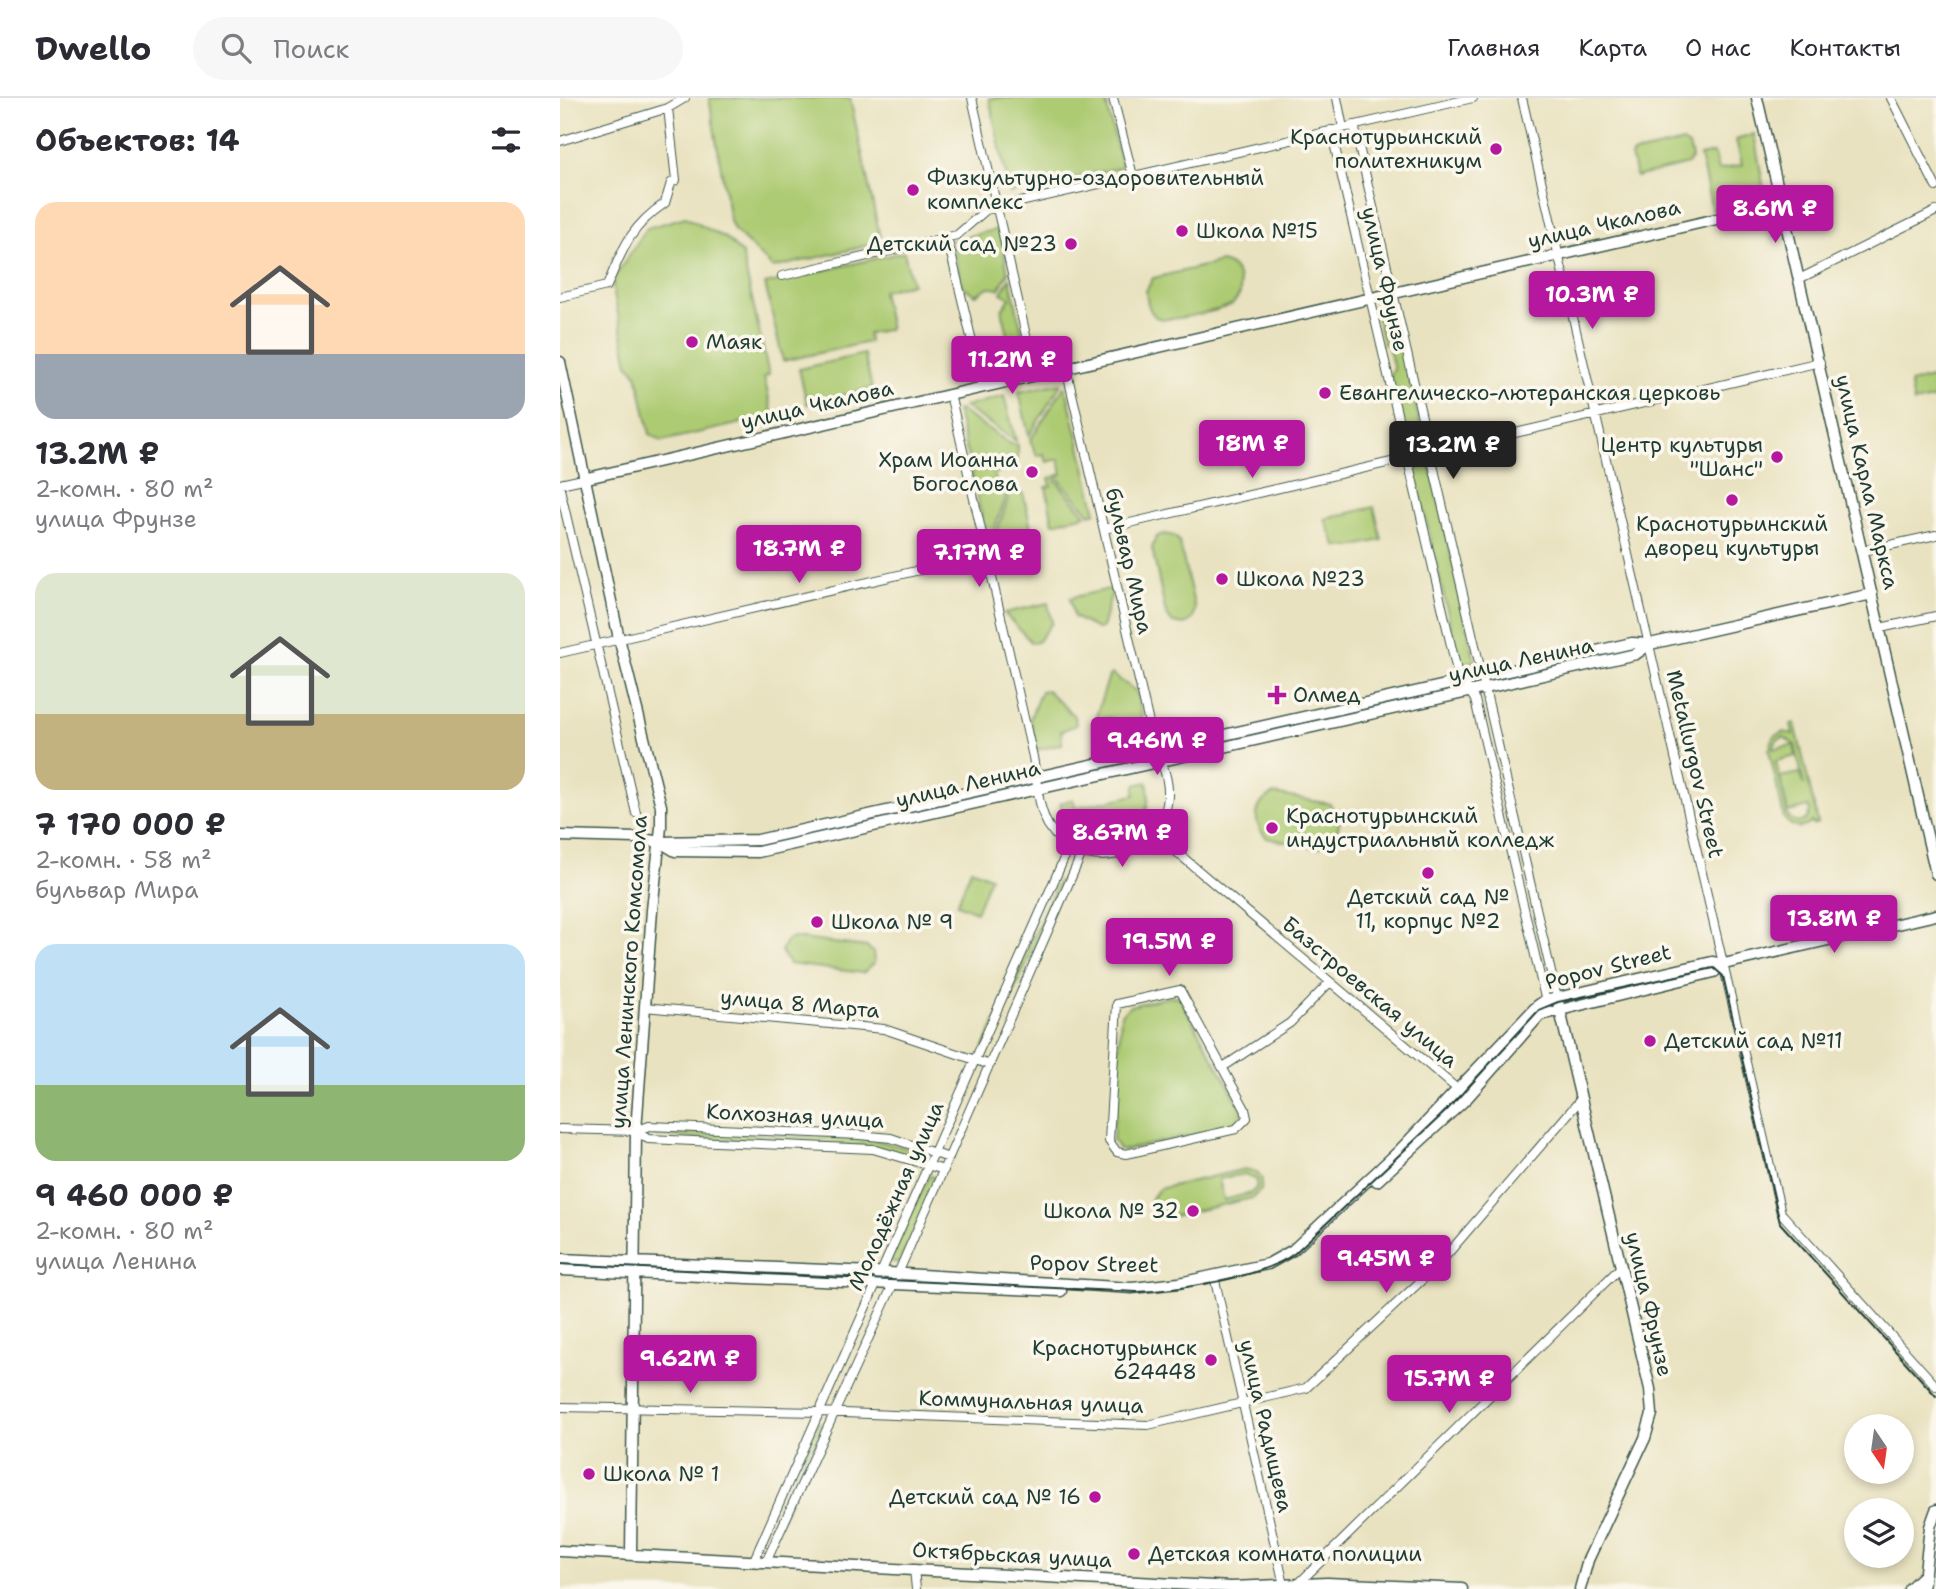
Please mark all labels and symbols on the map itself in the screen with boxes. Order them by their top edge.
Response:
place label: Краснотурьинский политехникум [1290,123,1482,175]
marker: Краснотурьинский политехникум [1488,141,1504,157]
place label: Физкультурно-оздоровительный комплекс [927,164,1264,216]
marker: Физкультурно-оздоровительный комплекс [905,182,921,198]
pin: 8.6M ₽ [1718,186,1832,245]
street label: улица Чкалова [1525,193,1683,255]
street label: улица Фрунзе [1355,204,1415,354]
place label: Школа №15 [1196,217,1318,245]
marker: Школа №15 [1174,223,1190,239]
place label: Детский сад №23 [867,230,1057,258]
marker: Детский сад №23 [1063,236,1079,252]
pin: 10.3M ₽ [1527,272,1657,331]
place label: Маяк [706,328,762,356]
marker: Маяк [684,334,700,350]
pin: 11.2M ₽ [947,336,1077,396]
street label: улица Карла Маркса [1829,372,1905,592]
street label: улица Чкалова [738,374,896,436]
place label: Евангелическо-лютеранская церковь [1339,379,1720,407]
marker: Евангелическо-лютеранская церковь [1317,385,1333,401]
pin: 18M ₽ [1203,420,1301,480]
pin: 13.2M ₽ [1388,422,1518,481]
place label: Центр культуры "Шанс" [1601,431,1763,483]
place label: Храм Иоанна Богослова [878,446,1018,498]
marker: Центр культуры "Шанс" [1769,449,1785,465]
marker: Храм Иоанна Богослова [1024,464,1040,480]
street label: бульвар Мира [1099,485,1159,637]
marker: Краснотурьинский дворец культуры [1724,492,1740,508]
place label: Краснотурьинский дворец культуры [1636,510,1828,562]
pin: 18.7M ₽ [734,526,864,585]
pin: 7.17M ₽ [914,530,1044,589]
place label: Школа №23 [1236,565,1365,593]
marker: Школа №23 [1214,571,1230,587]
street label: улица Ленина [1446,631,1596,689]
street label: Metallurgov Street [1660,667,1730,861]
place label: Олмед [1293,681,1360,709]
marker: Олмед [1267,685,1287,705]
pin: 9.46M ₽ [1092,718,1222,777]
street label: улица Ленина [893,754,1043,814]
place label: Краснотурьинский индустриальный колледж [1286,802,1554,854]
pin: 8.67M ₽ [1057,810,1187,869]
street label: улица Ленинского Комсомола [604,814,654,1130]
marker: Краснотурьинский индустриальный колледж [1264,820,1280,836]
marker: Детский сад № 11, корпус №2 [1420,865,1436,881]
place label: Детский сад № 11, корпус №2 [1347,883,1509,935]
pin: 13.8M ₽ [1769,896,1899,955]
place label: Школа № 9 [831,908,953,936]
street label: Базстроевская улица [1276,910,1464,1074]
marker: Школа № 9 [809,914,825,930]
pin: 19.5M ₽ [1104,918,1234,978]
street label: Popov Street [1542,938,1674,996]
street label: улица 8 Марта [719,983,881,1025]
place label: Детский сад №11 [1664,1027,1843,1055]
marker: Детский сад №11 [1642,1033,1658,1049]
street label: Колхозная улица [705,1097,885,1135]
street label: Молодёжная улица [842,1097,950,1295]
place label: Школа № 32 [1043,1197,1179,1225]
marker: Школа № 32 [1185,1203,1201,1219]
street label: улица Фрунзе [1619,1229,1679,1379]
pin: 9.45M ₽ [1321,1236,1451,1295]
street label: Popov Street [1029,1249,1159,1279]
place label: Краснотурьинск 624448 [1032,1334,1197,1386]
pin: 9.62M ₽ [625,1336,755,1395]
street label: улица Радищева [1232,1337,1300,1515]
marker: Краснотурьинск 624448 [1203,1352,1219,1368]
pin: 15.7M ₽ [1384,1356,1514,1415]
street label: Коммунальная улица [918,1384,1144,1420]
north arrow [1844,1414,1914,1484]
place label: Школа № 1 [603,1460,720,1488]
marker: Школа № 1 [581,1466,597,1482]
place label: Детский сад № 16 [889,1483,1081,1511]
marker: Детский сад № 16 [1087,1489,1103,1505]
street label: Октябрьская улица [911,1536,1113,1574]
place label: Детская комната полиции [1148,1540,1422,1568]
marker: Детская комната полиции [1126,1546,1142,1562]

